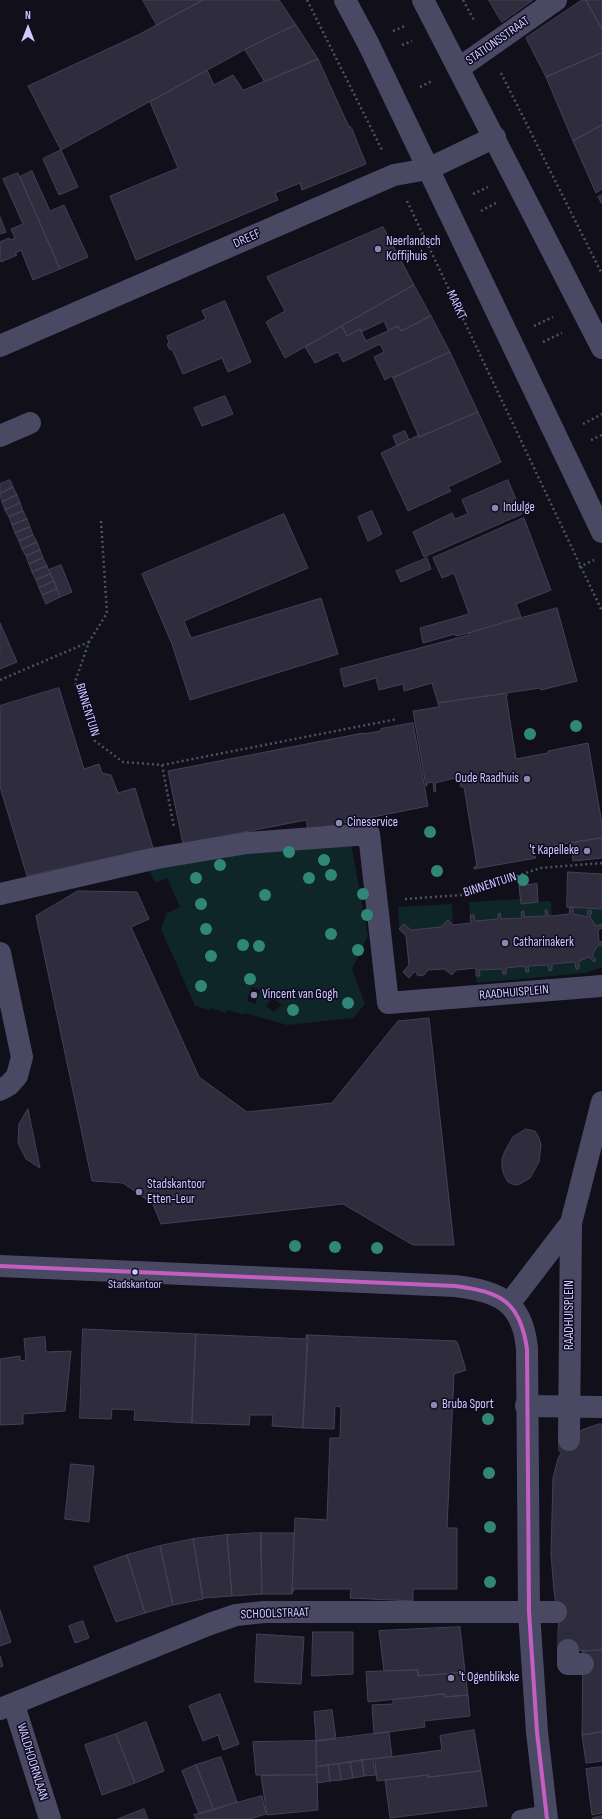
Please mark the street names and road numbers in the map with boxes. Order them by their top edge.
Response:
street label: STATIONSSTRAAT [463,13,533,69]
street label: DREEF [231,226,263,252]
street label: MARKT [442,288,470,322]
street label: BINNENTUIN [72,682,102,738]
street label: BINNENTUIN [462,869,518,901]
street label: RAADHUISPLEIN [479,982,549,1004]
street label: RAADHUISPLEIN [562,1280,578,1350]
street label: SCHOOLSTRAAT [240,1605,310,1623]
street label: WALDHOORNLAAN [13,1722,51,1802]

